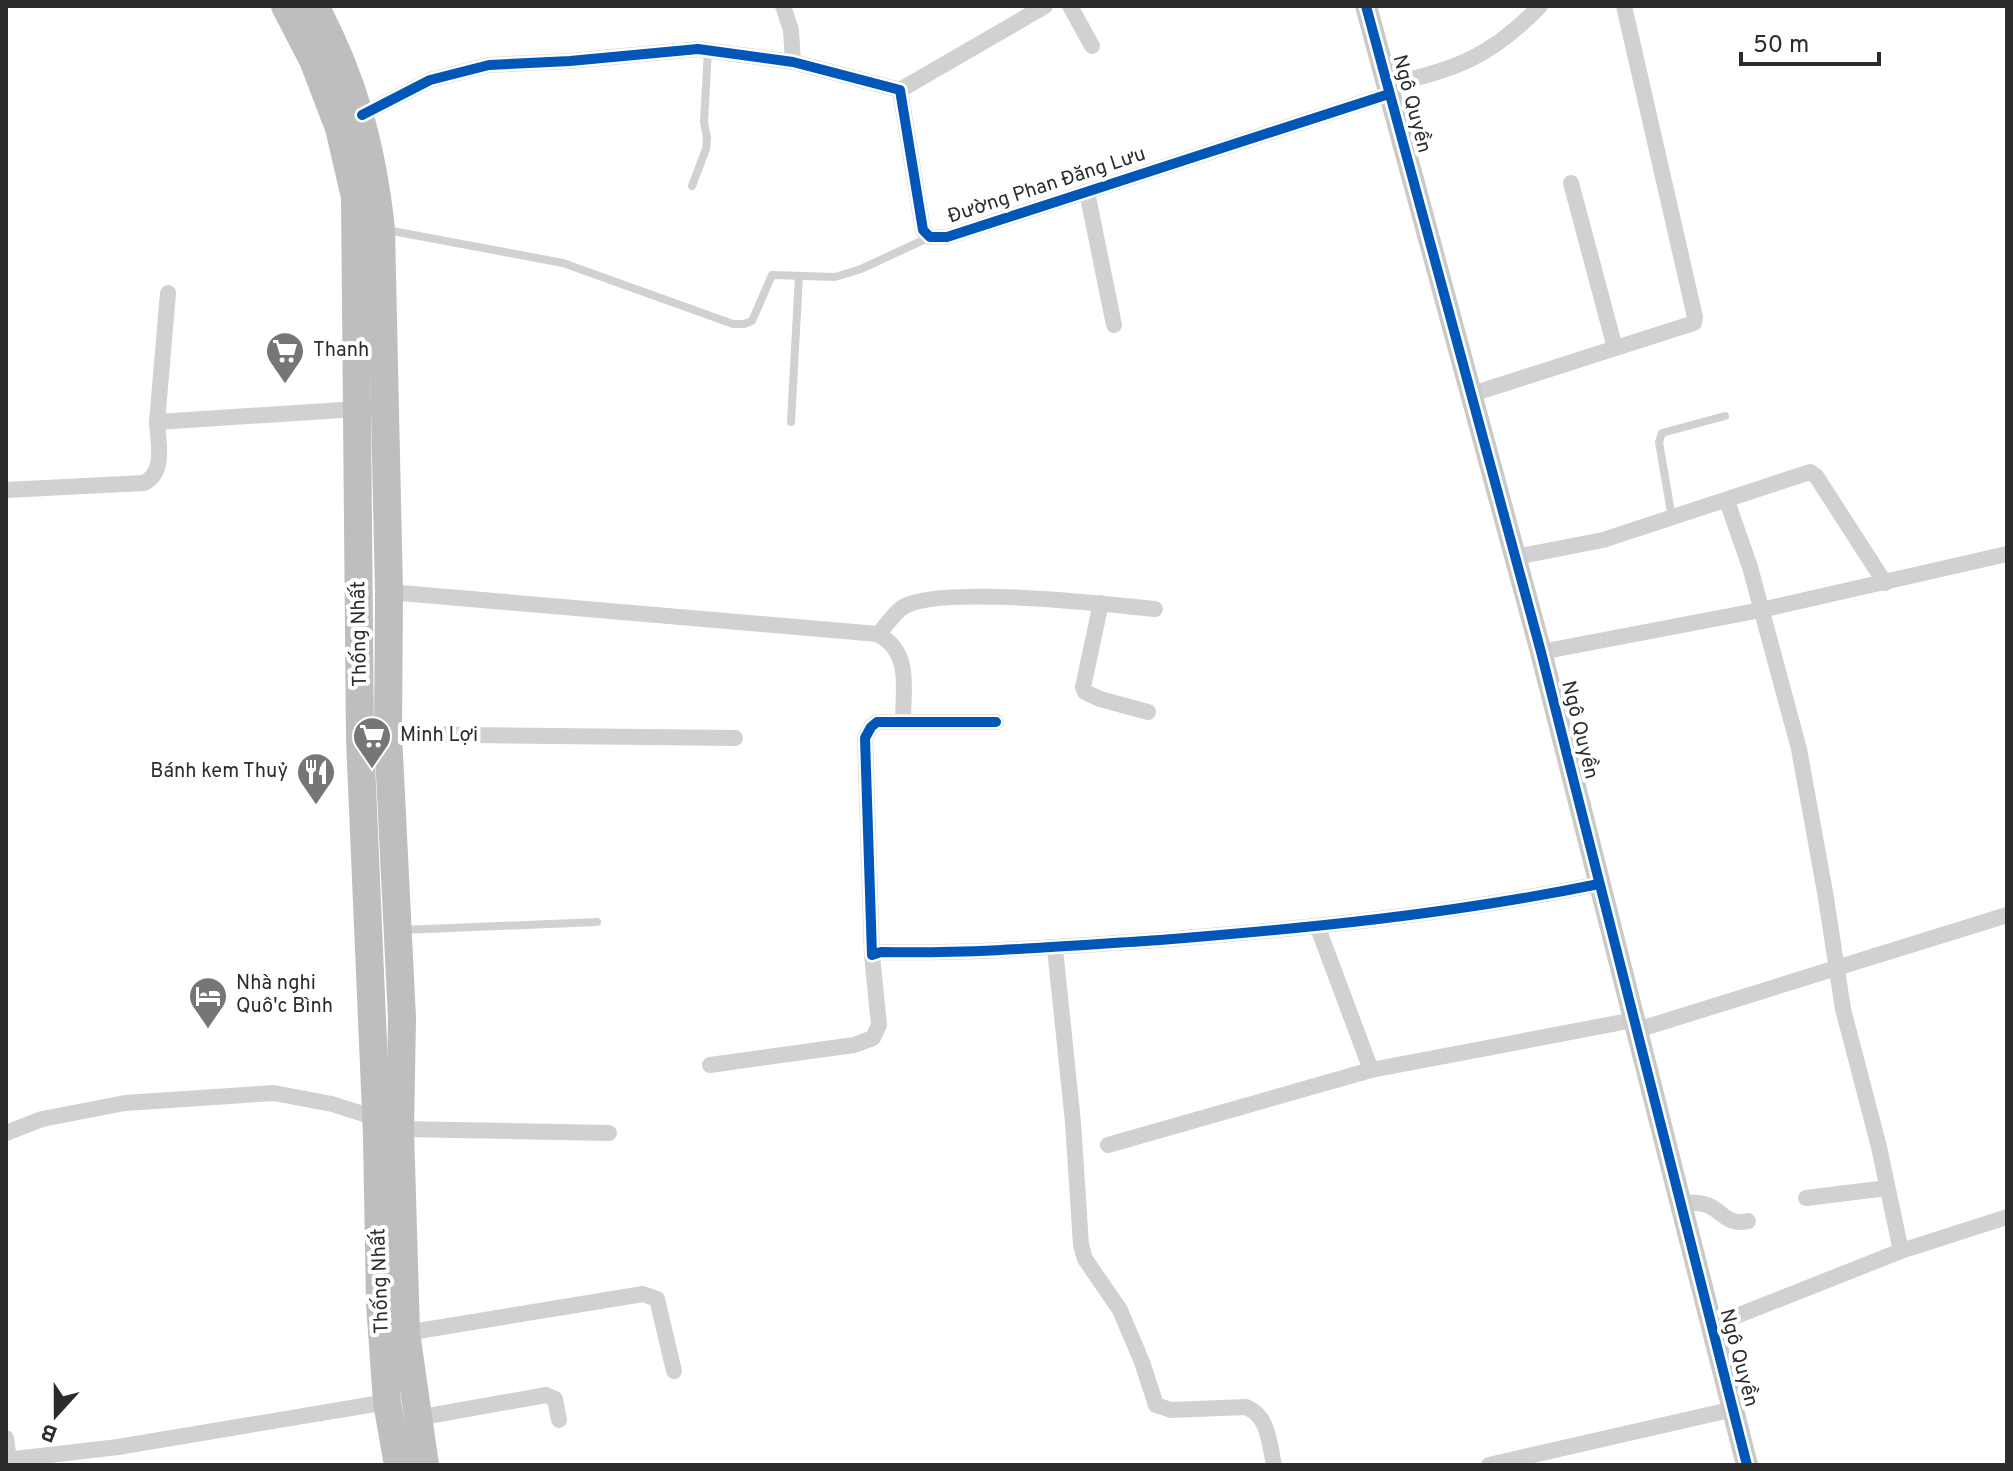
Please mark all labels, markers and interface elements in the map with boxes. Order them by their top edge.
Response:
scale bar [1741,16,1879,66]
text: 50 m [1753,31,1809,61]
street label: Ngô Quyền [1385,52,1438,156]
street label: Đường Phan Đăng Lưu [945,142,1149,230]
supermarket icon: Thanh [264,330,306,385]
place label: Thanh [313,338,369,364]
street label: Thống Nhất [345,581,374,687]
street label: Ngô Quyền [1554,678,1605,782]
supermarket icon: Minh Lợi [351,715,393,770]
place label: Minh Lợi [400,723,478,749]
restaurant icon: Bánh kem Thuỷ [295,751,337,806]
place label: Bánh kem Thuỷ [150,759,288,785]
place label: Nhà nghi Quô'c Bình [236,971,333,1020]
hotel icon: Nhà nghi Quô'c Bình [187,975,229,1030]
street label: Thống Nhất [365,1228,396,1334]
street label: Ngô Quyền [1712,1306,1765,1410]
north arrow [16,1375,96,1455]
text: B [38,1416,62,1447]

